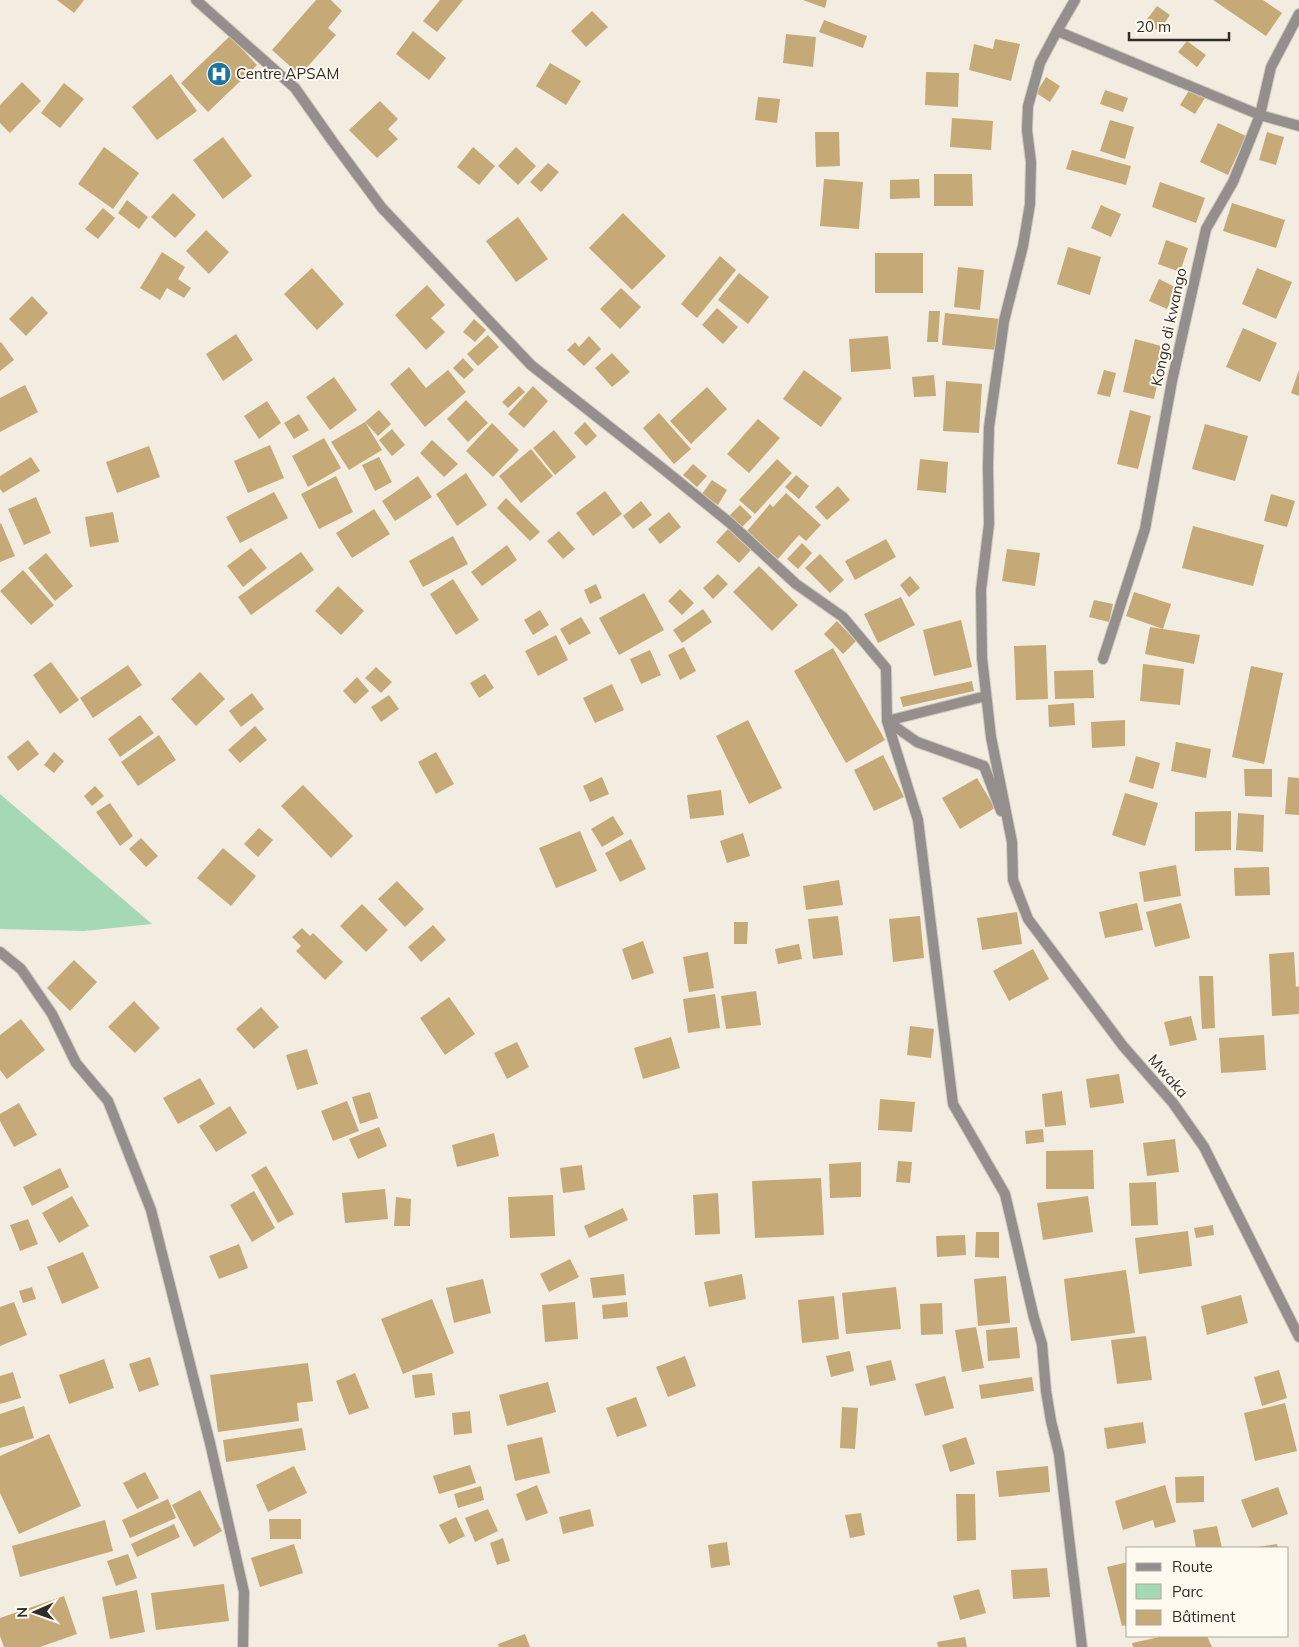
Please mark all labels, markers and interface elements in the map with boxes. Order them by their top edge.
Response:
scale bar [1129,10,1229,42]
text: 20 m [1136,17,1171,36]
hospital icon: Centre APSAM [206,61,232,87]
place label: Centre APSAM [236,64,339,83]
street label: Kongo di kwango [1147,266,1190,388]
street label: Mwaka [1144,1050,1192,1101]
legend [1126,1547,1289,1637]
text: Route [1172,1557,1213,1576]
text: Parc [1172,1582,1203,1601]
north arrow [10,1587,60,1637]
text: N [13,1607,31,1618]
text: Bâtiment [1172,1607,1235,1626]

